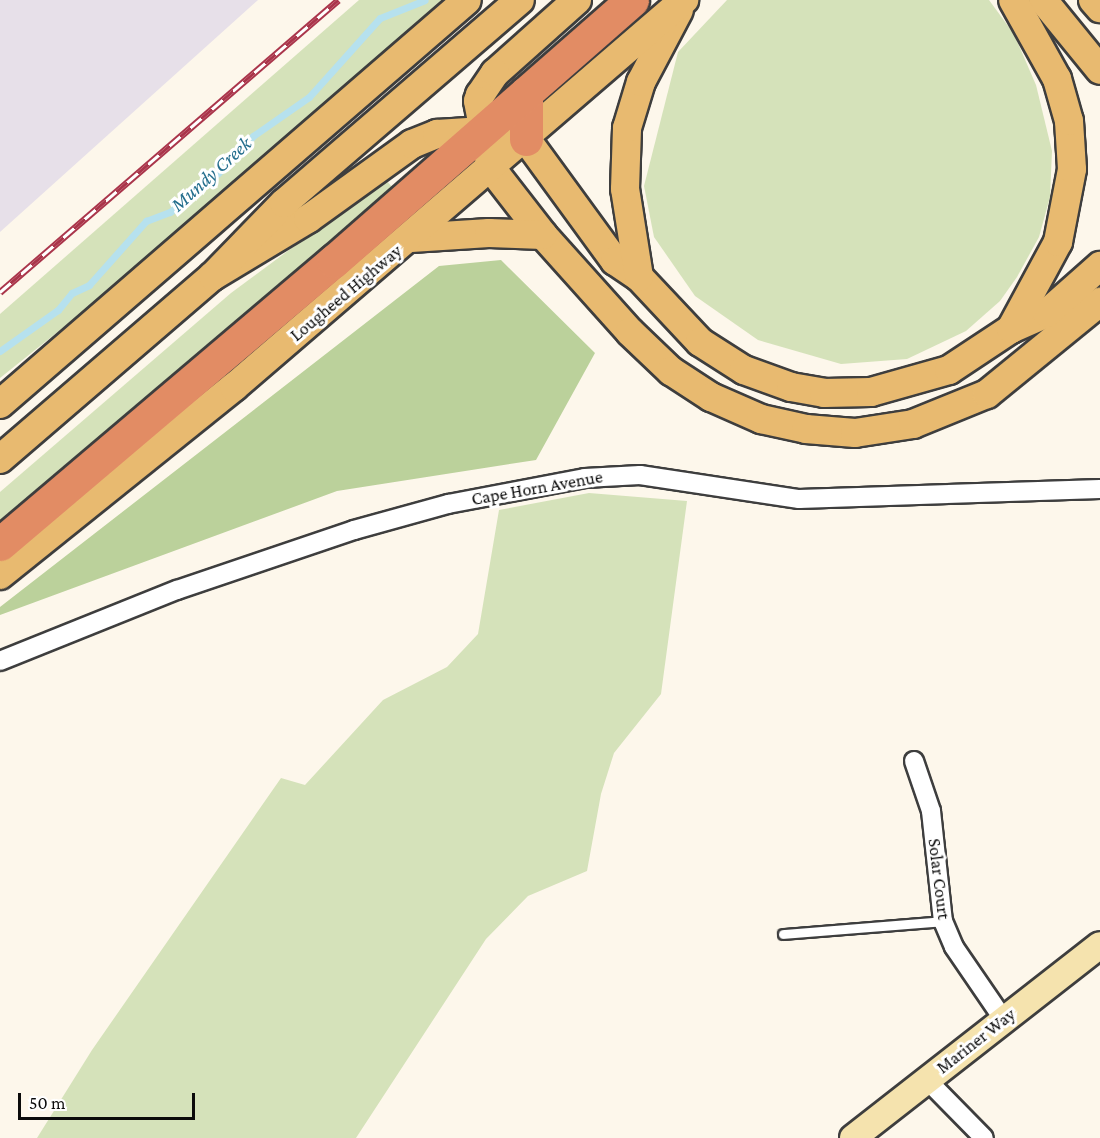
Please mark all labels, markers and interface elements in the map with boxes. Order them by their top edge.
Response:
water label: Mundy Creek [166,131,256,217]
street label: Lougheed Highway [286,240,406,346]
street label: Cape Horn Avenue [470,466,604,510]
street label: Solar Court [923,837,955,921]
street label: Mariner Way [932,1004,1020,1078]
scale bar [21,1081,198,1119]
text: 50 m [29,1093,66,1113]

